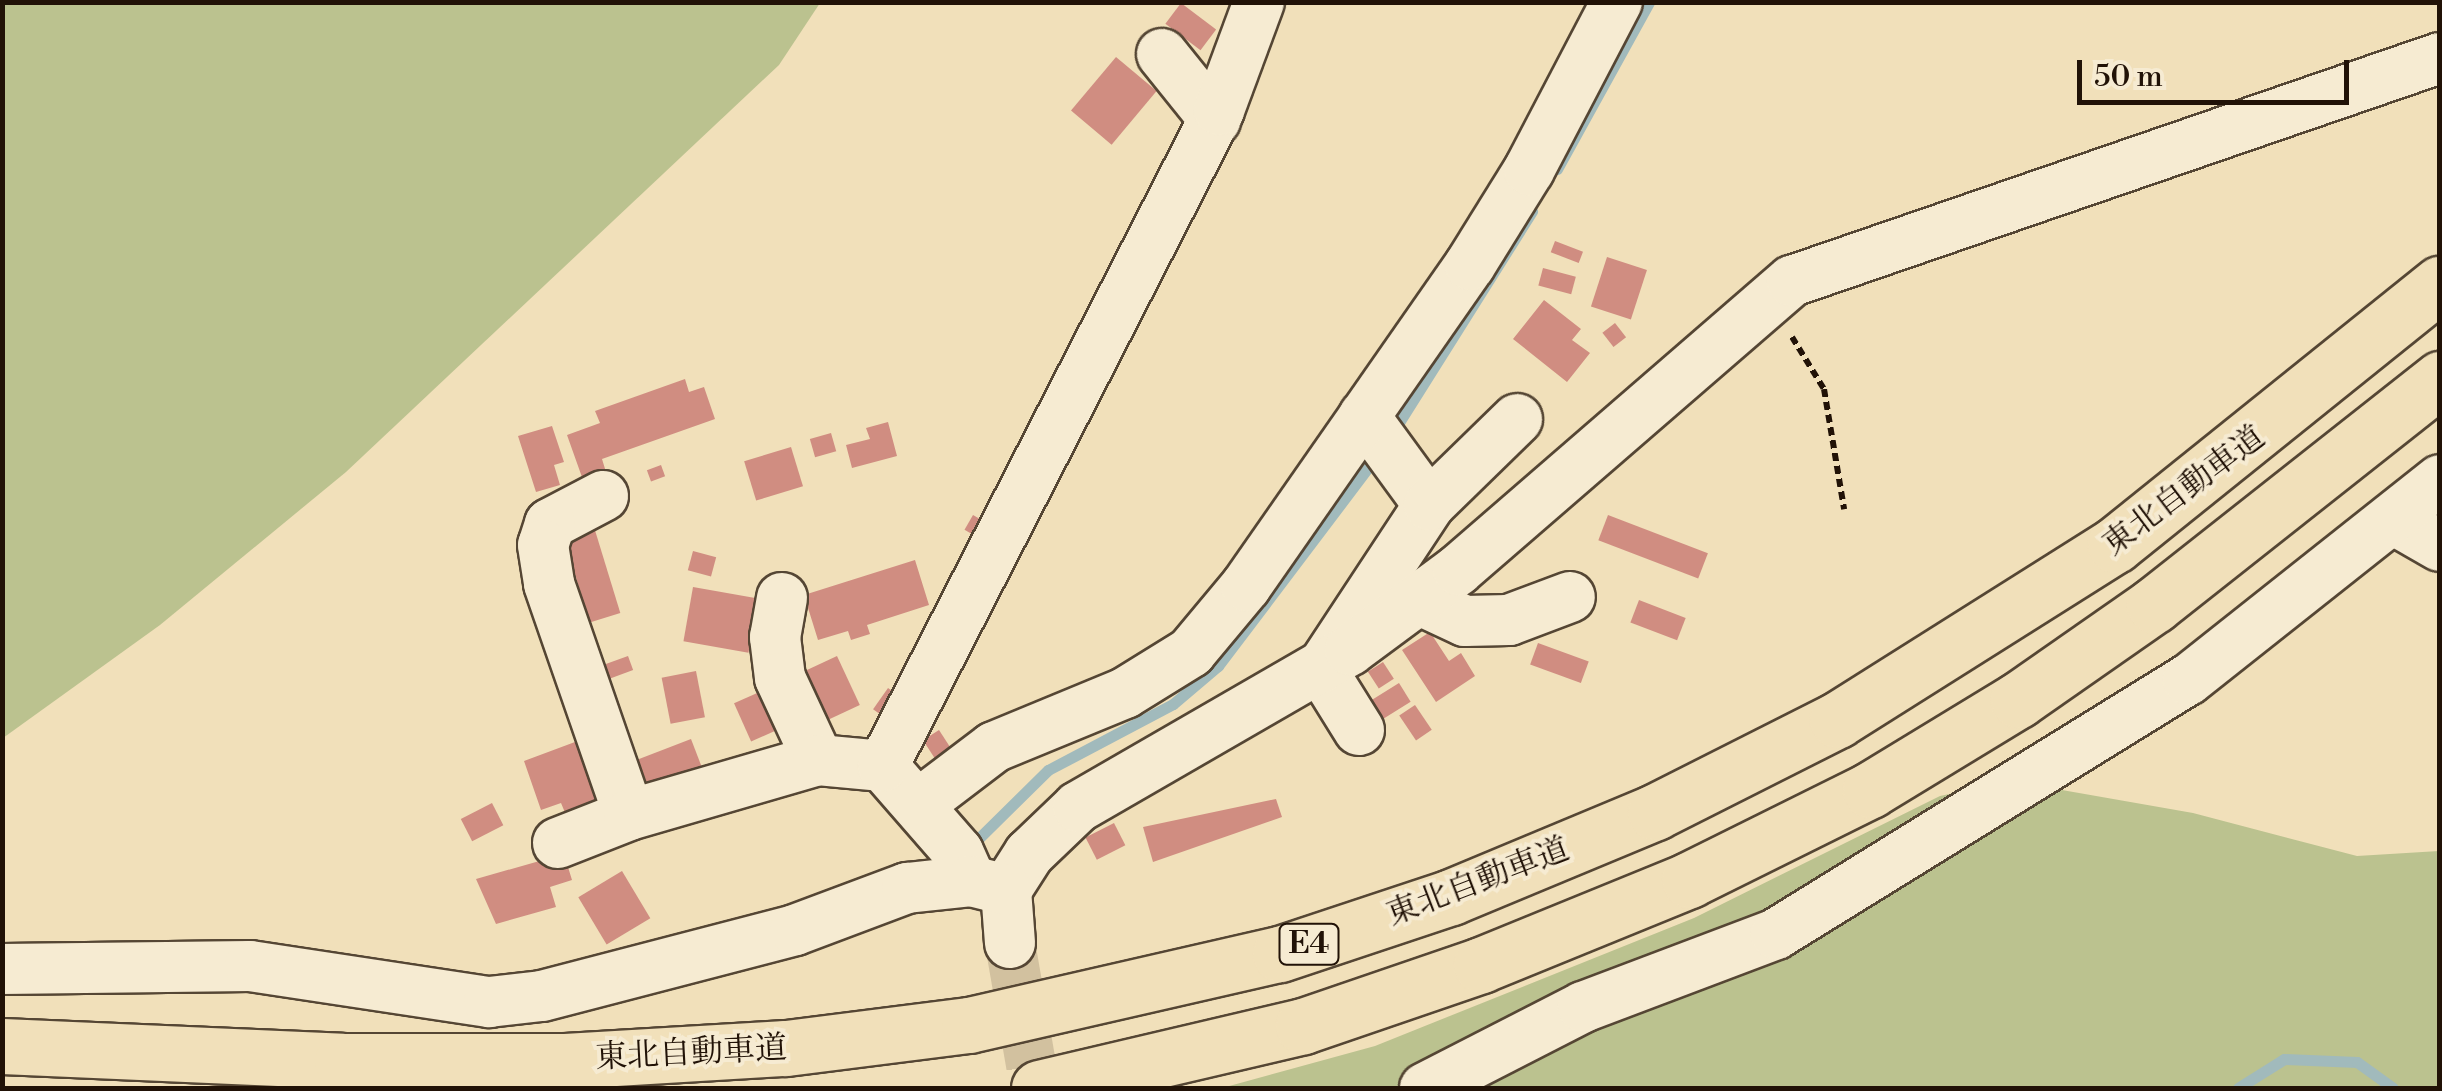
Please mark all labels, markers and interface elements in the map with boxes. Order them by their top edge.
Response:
scale bar [2082,40,2354,102]
text: 50 m [2094,58,2163,96]
street label: 東北自動車道 [2096,418,2272,564]
street label: 東北自動車道 [1381,830,1575,934]
road number: E4 [1276,919,1342,969]
street label: 東北自動車道 [594,1029,788,1077]

